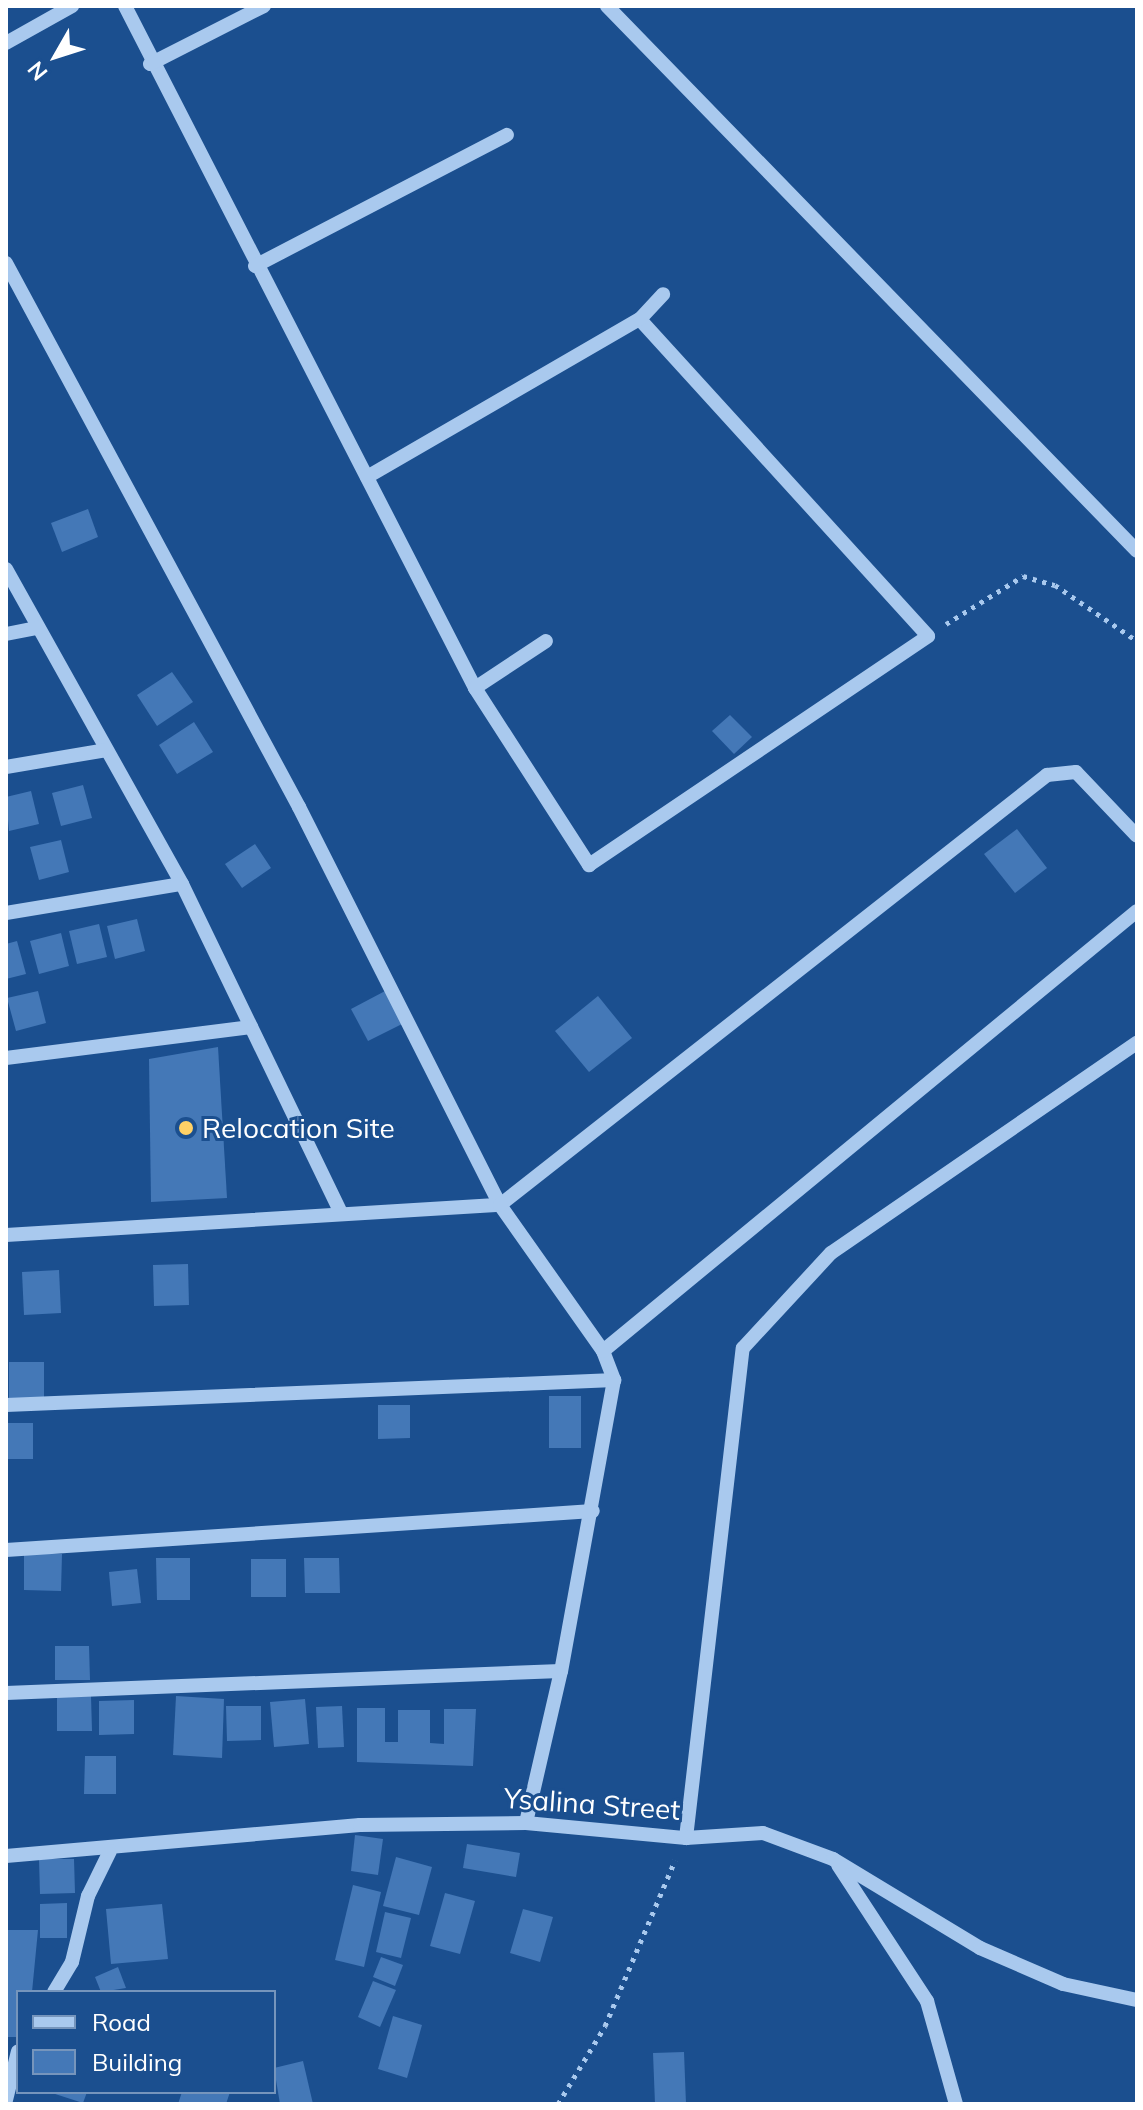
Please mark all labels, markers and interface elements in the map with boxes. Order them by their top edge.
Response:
north arrow [16,16,96,96]
text: N [21,56,53,86]
place label: Relocation Site [202,1111,395,1145]
marker: Relocation Site [177,1119,195,1137]
street label: Ysalina Street [503,1781,681,1827]
legend [16,1990,276,2094]
text: Road [92,2007,151,2037]
text: Building [92,2047,182,2077]

